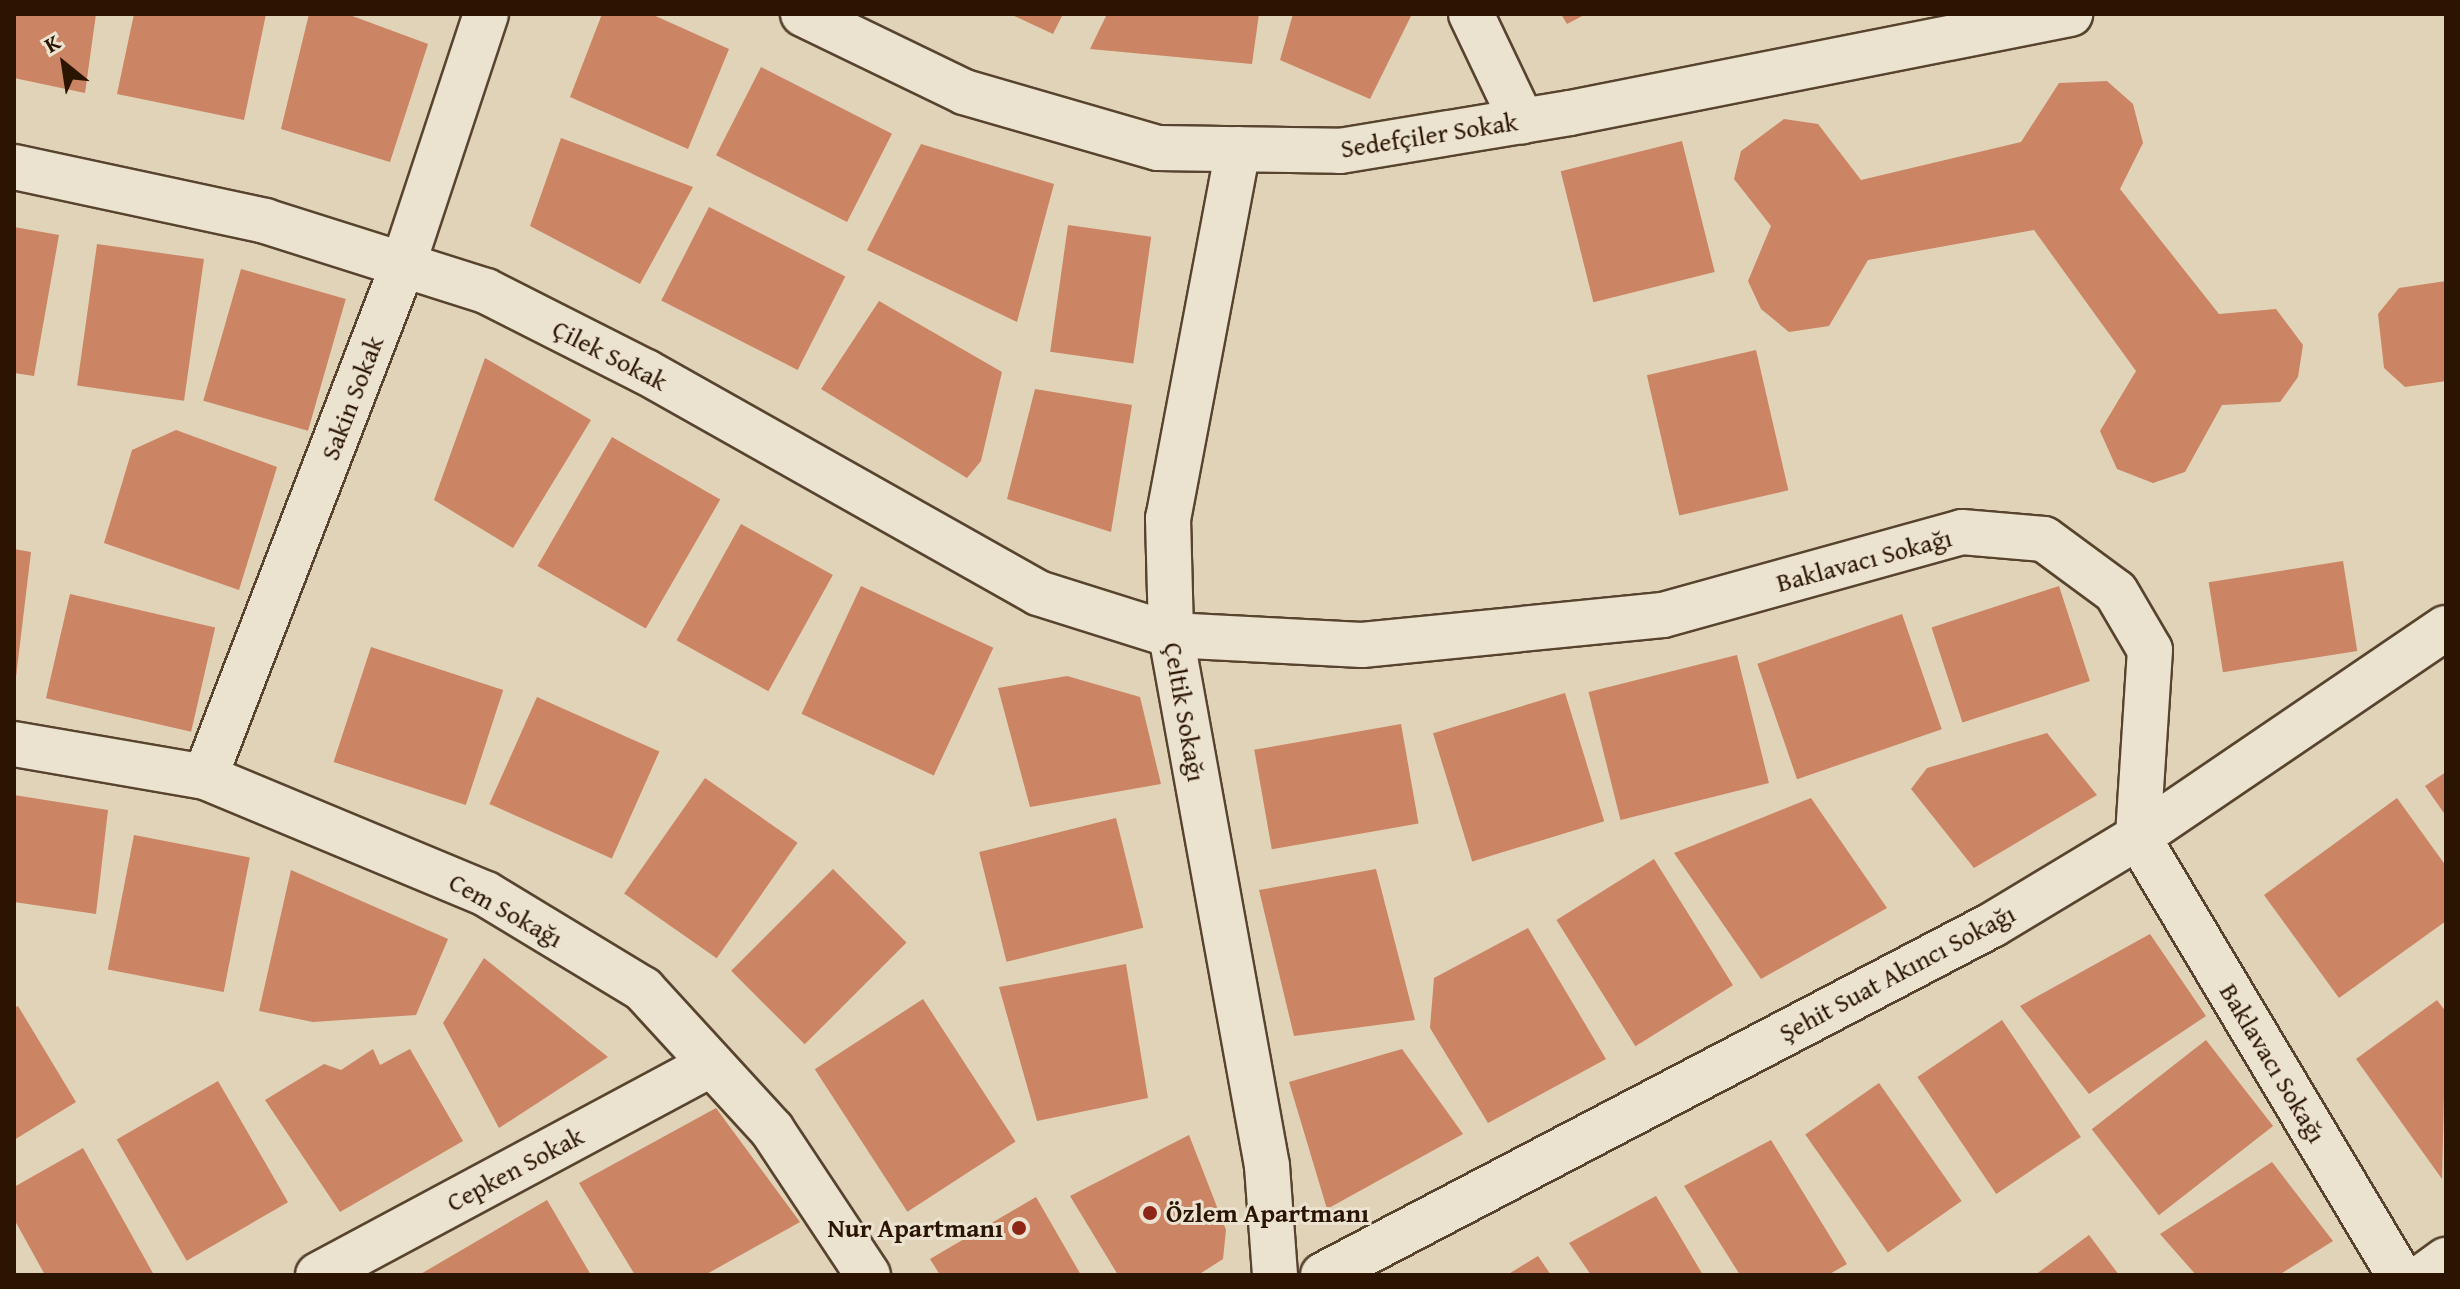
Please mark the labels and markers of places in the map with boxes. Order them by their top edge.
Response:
place label: Özlem Apartmanı [1166,1197,1369,1229]
marker: Özlem Apartmanı [1141,1204,1159,1222]
place label: Nur Apartmanı [827,1212,1003,1244]
marker: Nur Apartmanı [1010,1219,1028,1237]

